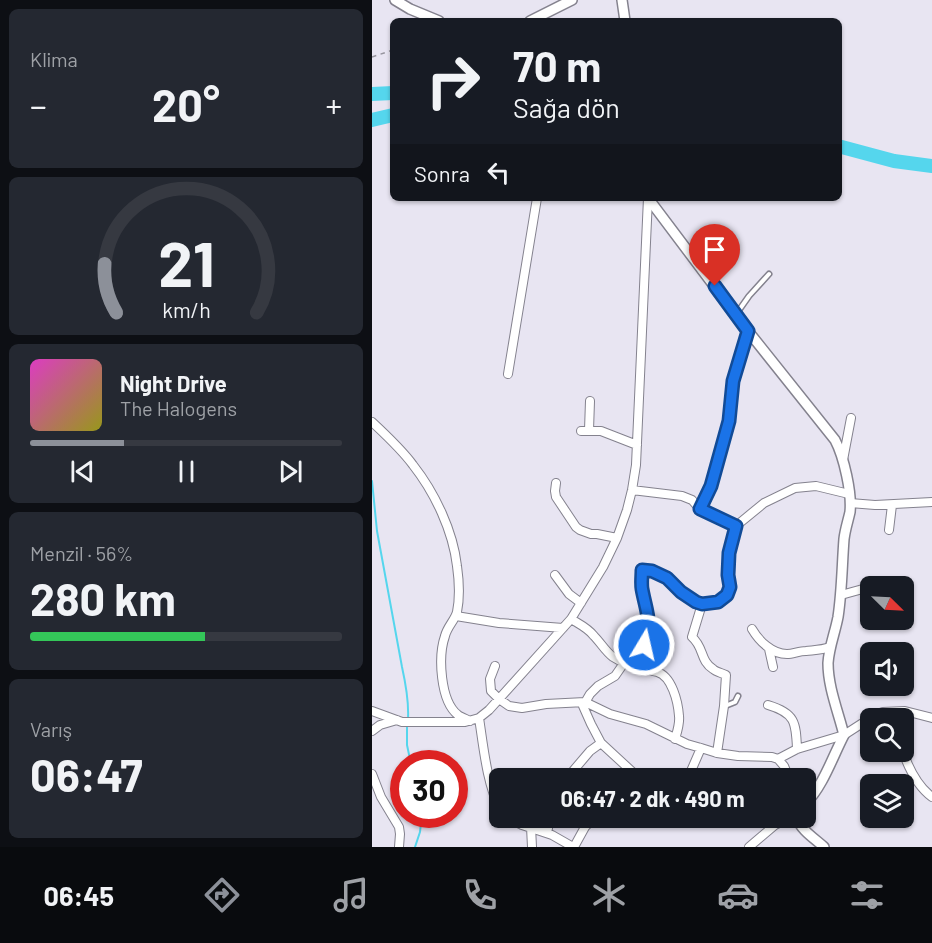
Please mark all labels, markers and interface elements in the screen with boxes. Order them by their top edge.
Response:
text: 70 m [513,40,601,90]
icon: right [414,42,492,120]
text: Klima [30,47,78,71]
text: 20° [152,77,220,131]
text: − [30,85,47,125]
text: + [326,85,342,125]
text: Sağa dön [513,91,620,123]
icon: left [482,156,515,189]
text: Sonra [414,160,470,186]
pin [689,224,740,286]
text: 21 [158,225,214,299]
icon: arrive [698,233,731,266]
text: km/h [162,297,210,322]
text: Night Drive [120,370,227,396]
text: The Halogens [120,396,237,420]
icon: previous [66,455,99,488]
icon: pause [170,455,203,488]
icon: next [274,455,307,488]
text: Menzil · 56% [30,541,133,565]
text: 280 km [30,571,176,625]
north arrow [860,576,914,630]
map controls [860,576,914,828]
position arrow [612,613,676,677]
button: sound [860,642,914,696]
button: search [860,708,914,762]
text: Varış [30,717,72,741]
text: 06:47 [30,747,143,801]
speed limit sign: 30 [390,750,468,828]
button: layers [860,774,914,828]
text: 06:47 · 2 dk · 490 m [560,785,745,811]
icon: directions [201,874,243,916]
icon: music [330,874,372,916]
icon: phone [459,874,501,916]
icon: climate [588,874,630,916]
icon: car [717,874,759,916]
icon: filters [846,874,888,916]
text: 06:45 [44,879,114,911]

